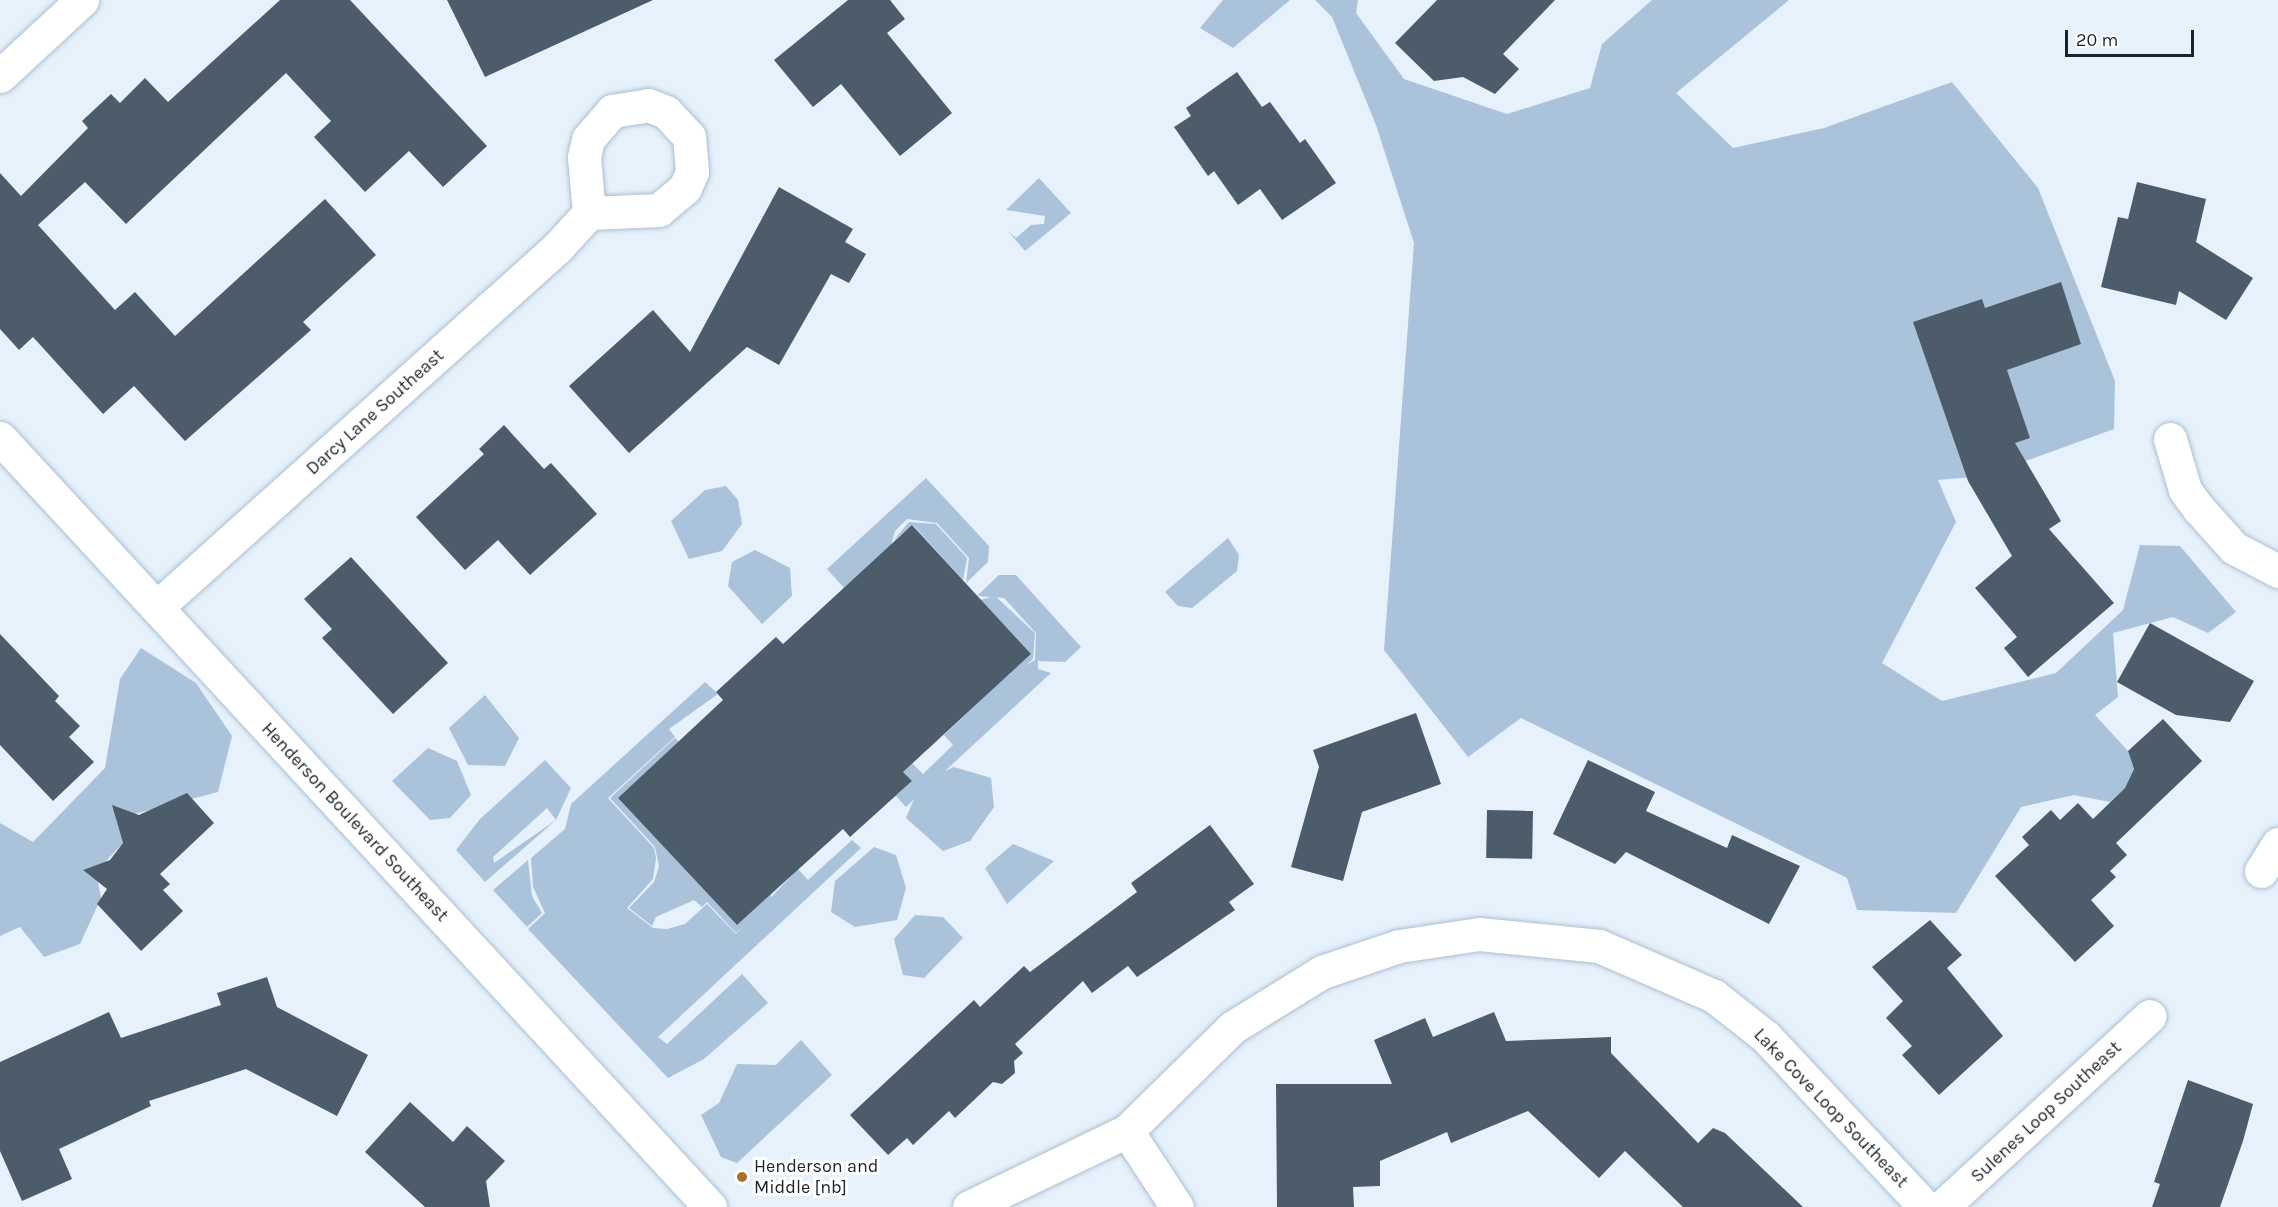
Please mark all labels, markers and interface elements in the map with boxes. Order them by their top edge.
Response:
scale bar [2068,18,2197,56]
text: 20 m [2076,29,2118,51]
street label: Darcy Lane Southeast [302,345,448,479]
street label: Henderson Boulevard Southeast [257,718,453,926]
street label: Lake Cove Loop Southeast [1749,1024,1913,1192]
street label: Sulenes Loop Southeast [1966,1037,2126,1187]
place label: Henderson and Middle [nb] [754,1156,878,1198]
marker: Henderson and Middle [nb] [735,1170,749,1184]

